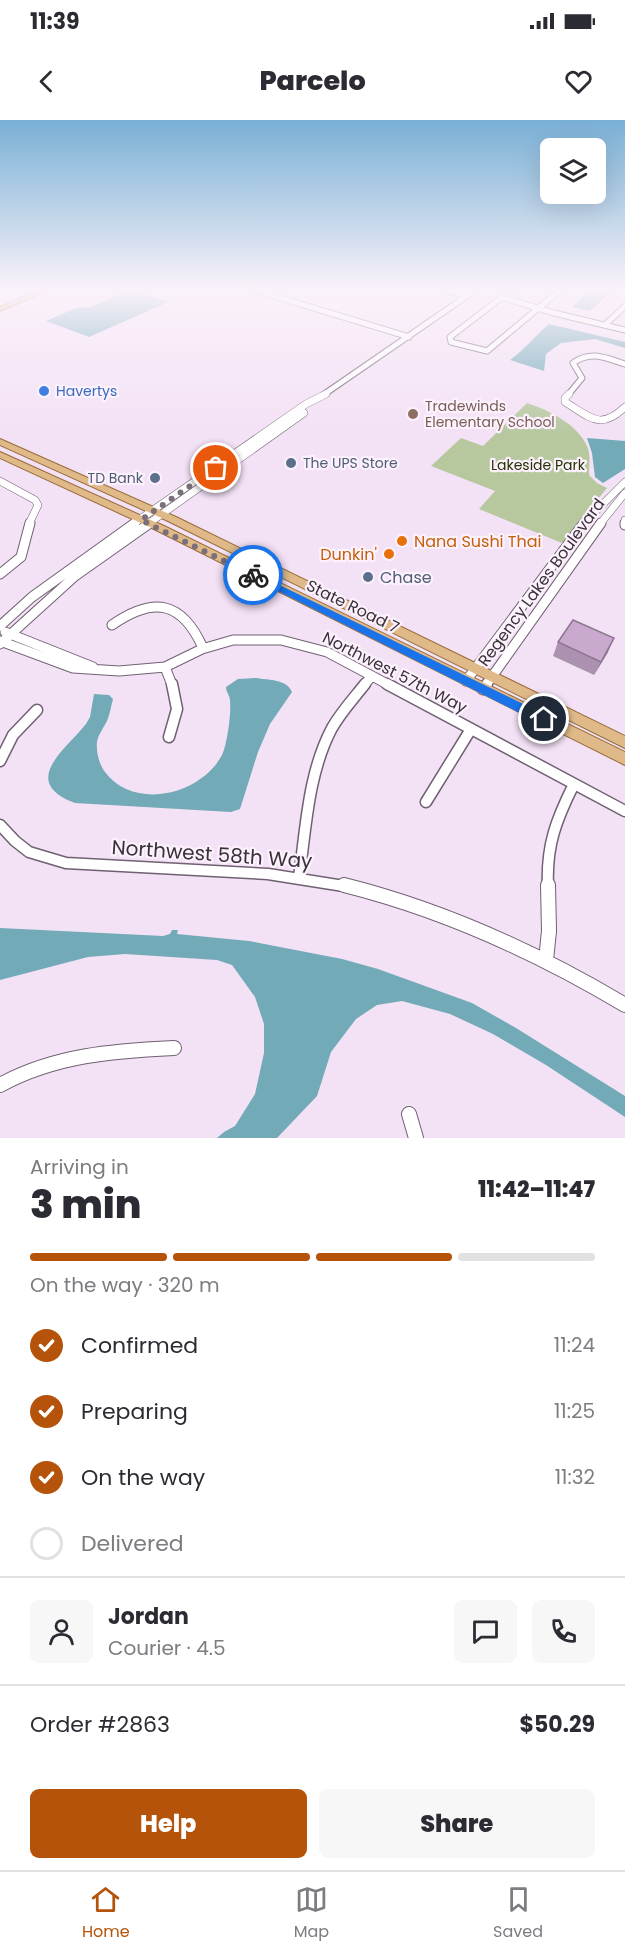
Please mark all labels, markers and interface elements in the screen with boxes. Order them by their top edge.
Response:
text: 11:39 [30,6,80,37]
text: Parcelo [259,62,366,99]
icon: back [30,65,63,98]
icon: heart [562,65,595,98]
map controls [540,138,606,204]
button: layers [540,138,606,204]
place label: Havertys [56,381,117,401]
marker: Havertys [37,384,51,398]
place label: Tradewinds Elementary School [425,396,555,432]
marker: Tradewinds Elementary School [406,407,420,421]
pin [190,442,241,493]
icon: bag [199,451,232,484]
place label: The UPS Store [303,453,398,473]
park label: Lakeside Park [491,455,586,475]
marker: The UPS Store [284,456,298,470]
place label: TD Bank [88,468,144,488]
marker: TD Bank [148,471,162,485]
street label: Regency Lakes Boulevard [472,493,610,671]
place label: Nana Sushi Thai [414,530,541,553]
marker: Nana Sushi Thai [395,534,409,548]
place label: Dunkin' [320,543,377,566]
courier [223,545,283,605]
marker: Dunkin' [382,547,396,561]
icon: bike [237,559,270,592]
place label: Chase [380,566,432,589]
marker: Chase [361,570,375,584]
street label: State Road 7 [303,574,403,639]
street label: Northwest 57th Way [318,626,471,719]
pin [518,693,569,744]
icon: home [527,702,560,735]
street label: Northwest 58th Way [111,833,313,875]
text: Arriving in [30,1153,129,1181]
text: 11:42–11:47 [478,1174,595,1205]
text: 3 min [30,1177,142,1232]
text: On the way · 320 m [30,1271,220,1299]
icon: check [30,1329,63,1362]
text: Confirmed [81,1330,198,1361]
text: 11:24 [554,1331,595,1359]
icon: check [30,1395,63,1428]
text: Preparing [81,1396,188,1427]
text: 11:25 [554,1397,595,1425]
icon: check [30,1461,63,1494]
text: On the way [81,1462,205,1493]
text: 11:32 [555,1463,595,1491]
text: Delivered [81,1528,184,1559]
button: person [30,1600,93,1663]
button: chat [454,1600,517,1663]
button: phone [532,1600,595,1663]
text: Jordan [108,1601,189,1632]
text: Courier · 4.5 [108,1634,226,1662]
text: Order #2863 [30,1709,170,1740]
text: $50.29 [520,1709,595,1740]
button: Help [30,1789,307,1858]
button: Share [319,1789,595,1858]
tab: Home [82,1883,130,1944]
tab: Map [294,1883,329,1944]
tab: Saved [493,1883,543,1944]

